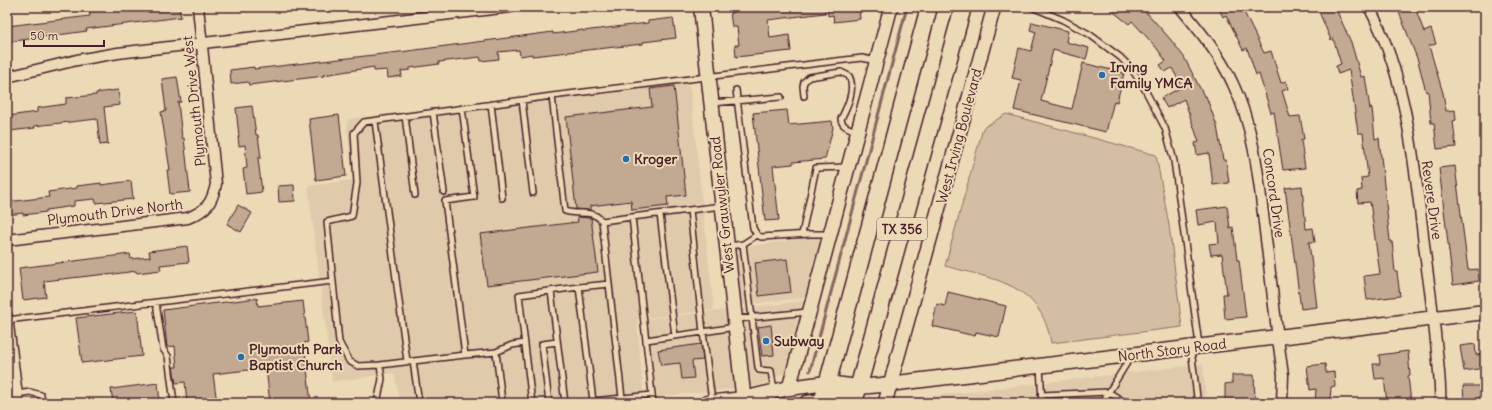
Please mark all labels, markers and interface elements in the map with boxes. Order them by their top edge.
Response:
scale bar [24,22,104,48]
text: 50 m [30,28,59,43]
street label: Plymouth Drive West [178,35,210,167]
place label: Irving Family YMCA [1110,58,1192,92]
street label: West Irving Boulevard [932,66,986,206]
marker: Irving Family YMCA [1097,70,1107,80]
street label: West Grauwyler Road [706,136,738,274]
street label: Concord Drive [1259,147,1289,239]
place label: Kroger [634,150,677,168]
marker: Kroger [621,154,631,164]
street label: Revere Drive [1418,159,1446,241]
street label: Plymouth Drive North [46,195,184,229]
road number: TX 356 [877,218,927,240]
place label: Subway [774,332,825,350]
street label: North Story Road [1117,334,1227,366]
marker: Subway [761,336,771,346]
place label: Plymouth Park Baptist Church [249,340,343,374]
marker: Plymouth Park Baptist Church [236,352,246,362]

